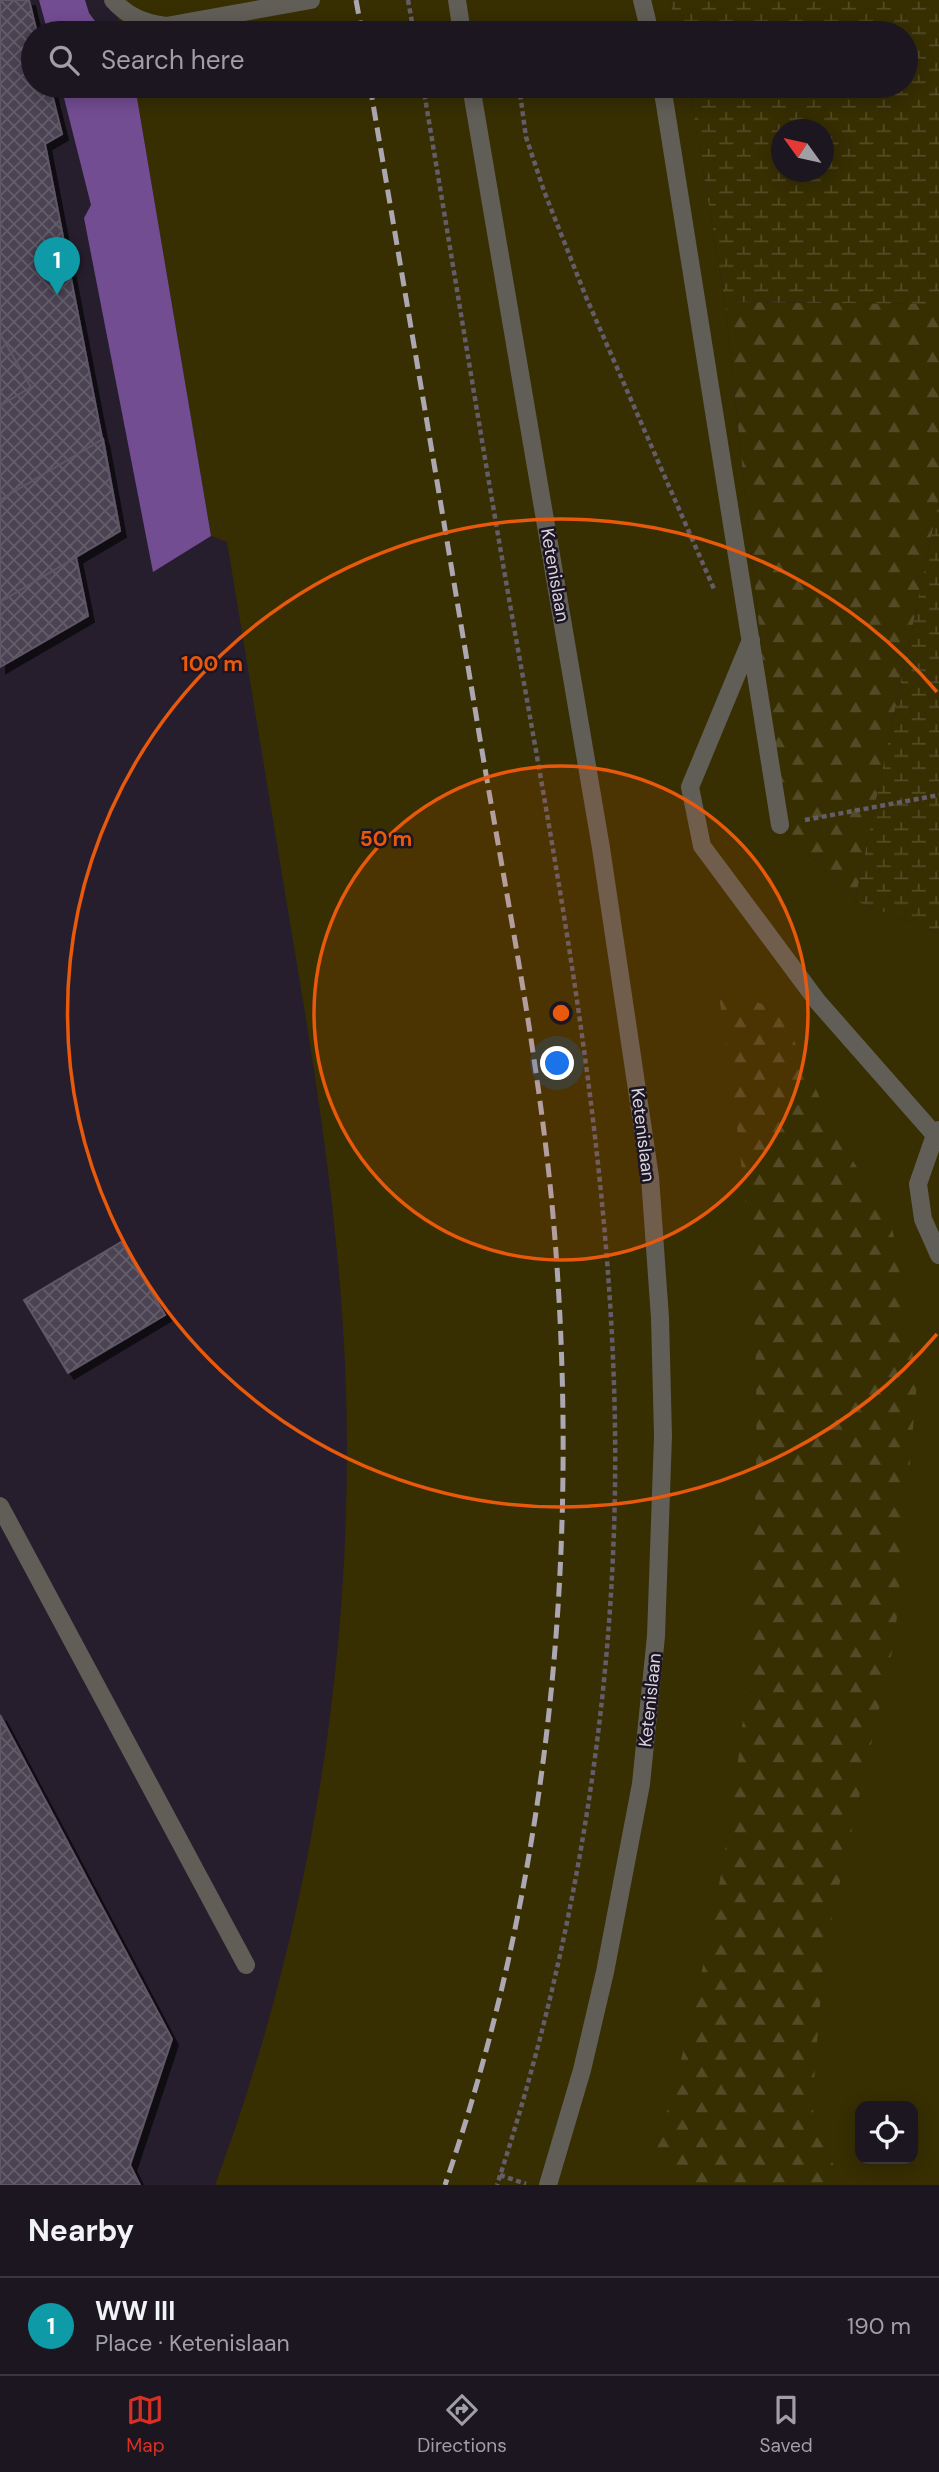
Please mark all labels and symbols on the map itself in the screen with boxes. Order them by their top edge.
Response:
north arrow [771,119,834,182]
pin: 1 [34,237,80,295]
street label: Ketenislaan [535,526,575,624]
text: 100 m [181,650,243,678]
text: 50 m [360,825,412,853]
centre of rings [549,1001,573,1025]
your location [540,1046,574,1080]
street label: Ketenislaan [625,1087,661,1183]
street label: Ketenislaan [633,1652,667,1748]

